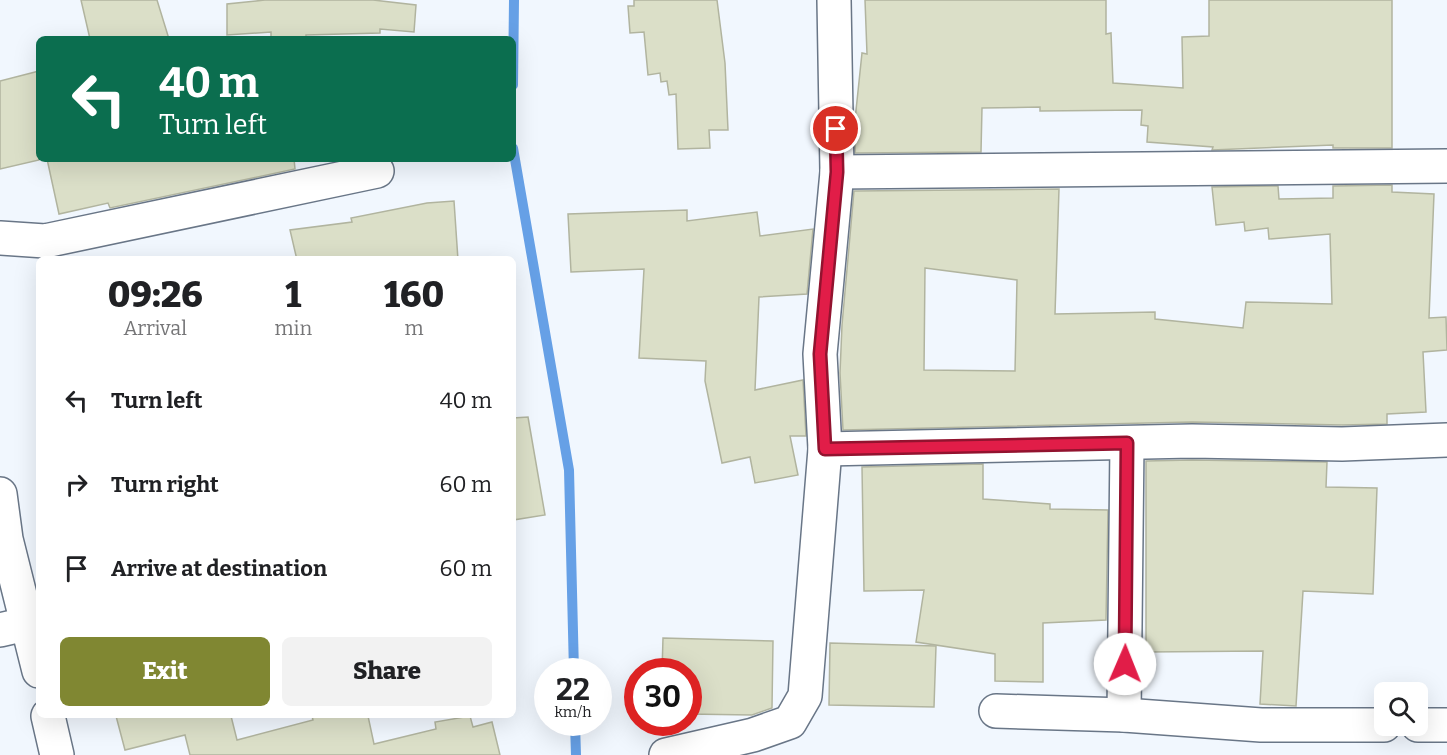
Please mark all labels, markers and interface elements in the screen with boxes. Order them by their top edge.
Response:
text: 40 m [159,58,259,108]
icon: left [60,60,138,138]
pin [810,103,861,154]
text: Turn left [159,109,267,141]
icon: arrive [819,112,852,145]
text: 09:26 [108,273,203,317]
text: 1 [285,273,301,317]
text: 160 [384,273,444,317]
text: Arrival [124,316,187,340]
text: min [274,316,312,340]
text: m [405,316,424,340]
icon: left [60,384,93,417]
text: Turn left [111,387,203,414]
text: 40 m [440,387,492,414]
icon: right [60,468,93,501]
text: Turn right [111,471,219,498]
text: 60 m [440,471,492,498]
icon: arrive [60,552,93,585]
text: Arrive at destination [111,555,327,582]
text: 60 m [440,555,492,582]
position arrow [1093,632,1157,696]
button: Exit [60,637,270,706]
button: Share [282,637,492,706]
speed limit sign: 30 [624,658,702,736]
text: 22 [556,672,590,708]
map controls [1374,682,1428,736]
button: search [1374,682,1428,736]
text: km/h [554,703,592,721]

